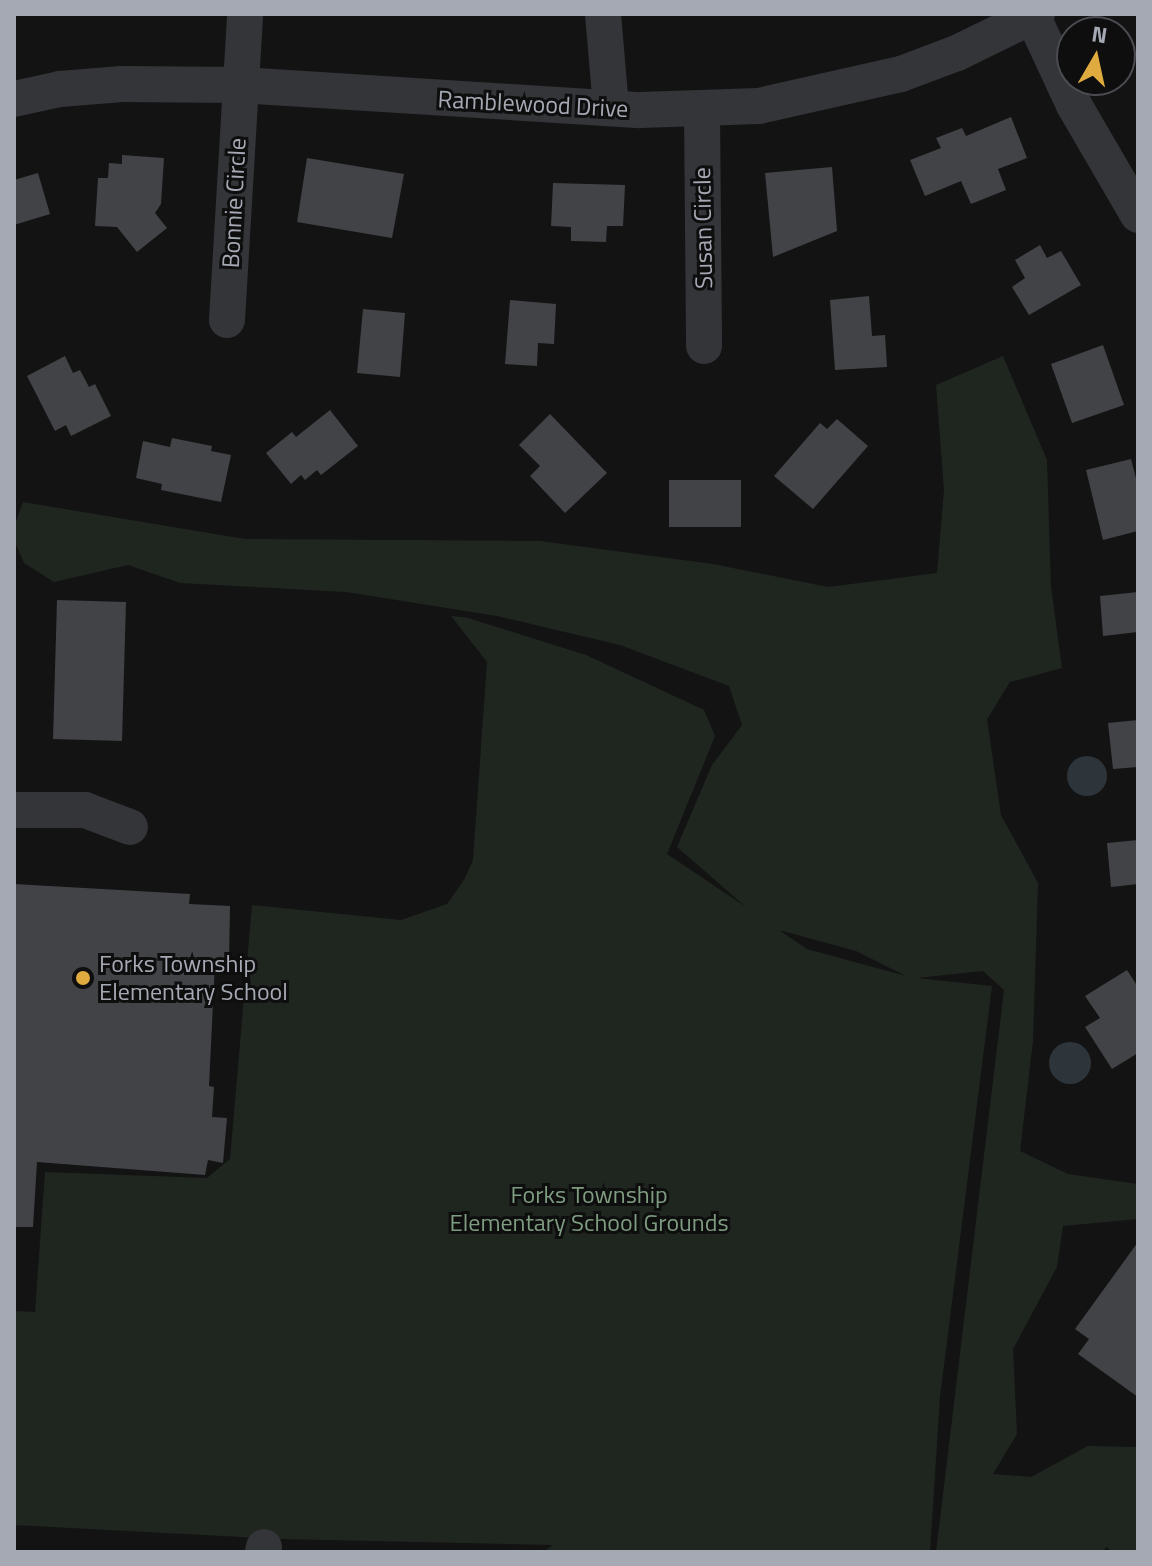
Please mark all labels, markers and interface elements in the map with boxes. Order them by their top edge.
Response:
north arrow [1056,16,1136,96]
text: N [1089,16,1110,52]
street label: Ramblewood Drive [437,85,629,123]
street label: Bonnie Circle [216,137,252,269]
street label: Susan Circle [688,167,718,289]
place label: Forks Township Elementary School [99,950,288,1006]
marker: Forks Township Elementary School [74,969,92,987]
park label: Forks Township Elementary School Grounds [449,1181,729,1237]

